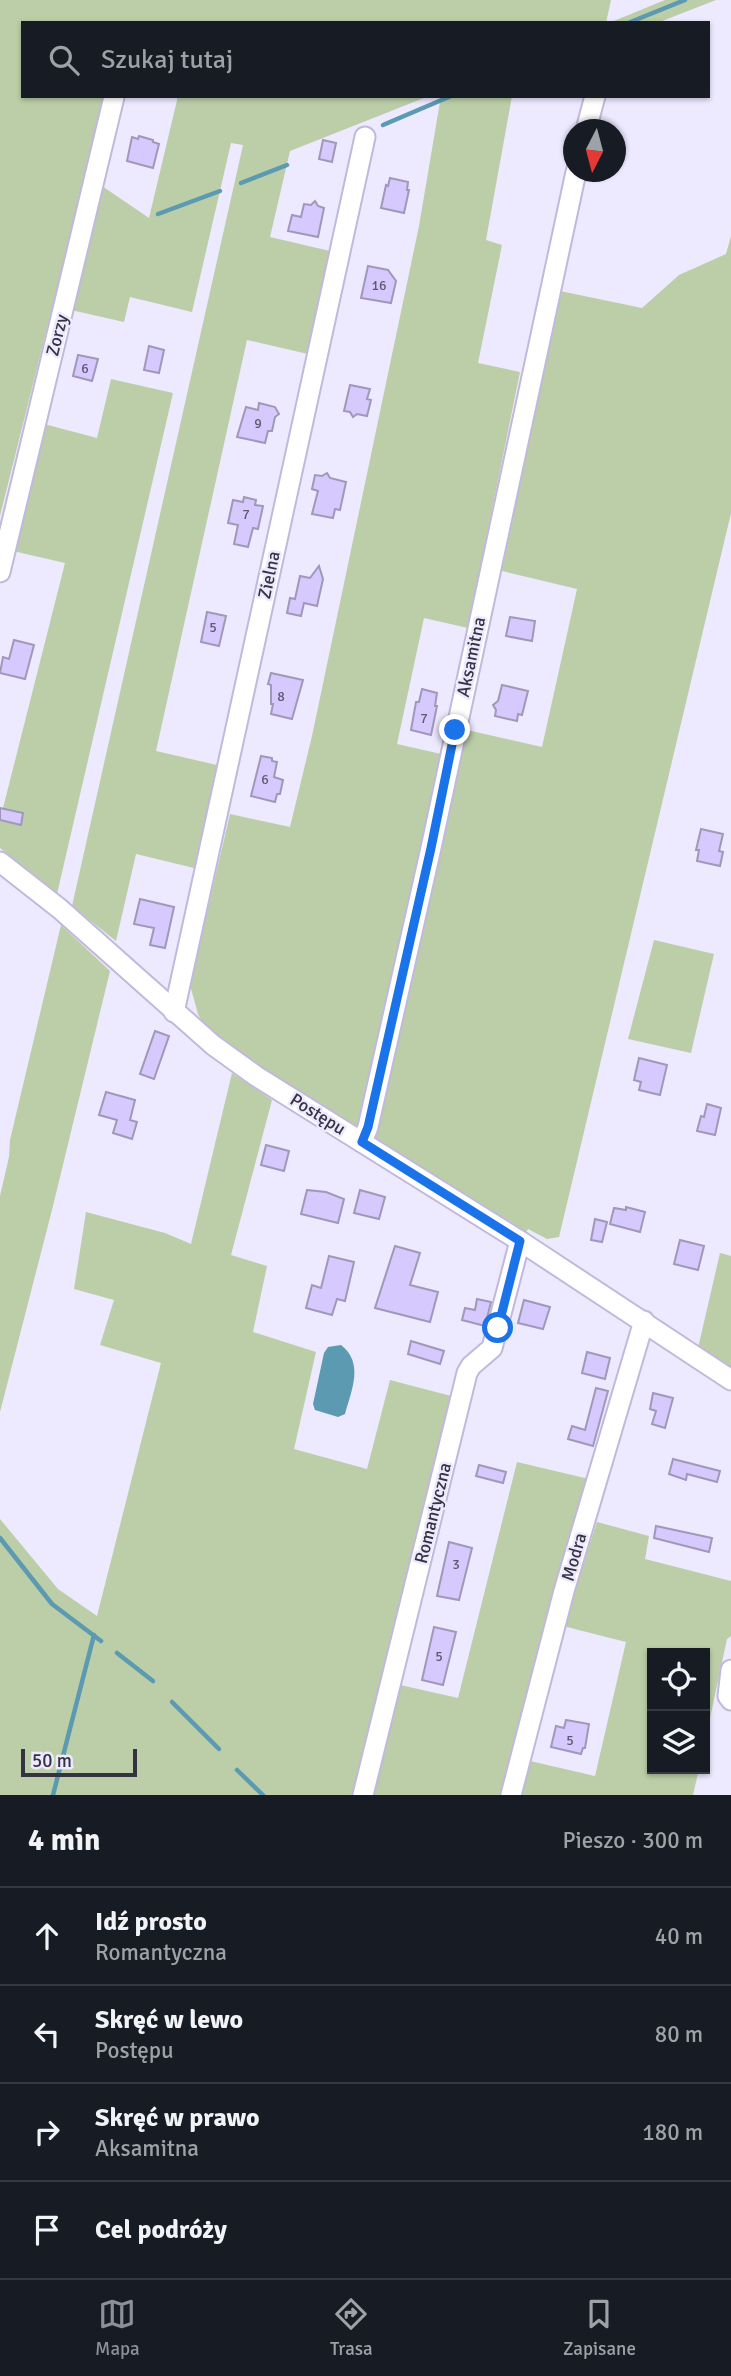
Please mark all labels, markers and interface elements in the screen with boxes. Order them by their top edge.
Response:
search box [21,21,710,98]
icon: search [45,41,83,79]
text: Szukaj tutaj [101,44,233,76]
north arrow [563,119,626,182]
house number: 16 [371,277,387,294]
street label: Zorzy [41,311,73,358]
house number: 6 [81,360,89,377]
house number: 9 [254,415,262,432]
house number: 7 [242,506,250,523]
street label: Zielna [253,549,285,601]
street label: Aksamitna [452,615,490,699]
house number: 5 [209,619,217,636]
house number: 8 [277,688,285,705]
house number: 7 [420,710,428,727]
route end [439,714,470,745]
house number: 6 [261,771,269,788]
street label: Postępu [286,1088,350,1140]
route start [482,1312,513,1343]
street label: Romantyczna [410,1460,456,1566]
street label: Modra [557,1530,591,1584]
house number: 3 [452,1556,460,1573]
house number: 5 [435,1648,443,1665]
map controls [647,1648,710,1774]
button: locate [647,1648,710,1711]
button: layers [647,1711,710,1774]
house number: 5 [566,1732,574,1749]
scale bar [21,1746,136,1778]
text: 50 m [32,1749,72,1773]
text: 4 min [28,1822,100,1859]
text: Pieszo · 300 m [562,1826,703,1855]
text: Idź prosto [95,1906,207,1938]
icon: ahead [28,1917,66,1955]
text: 40 m [655,1922,703,1951]
text: Romantyczna [95,1938,227,1967]
text: Skręć w lewo [95,2004,243,2036]
icon: left [28,2015,66,2053]
text: 80 m [655,2020,703,2049]
text: Postępu [95,2036,174,2065]
text: Skręć w prawo [95,2102,260,2134]
icon: right [28,2113,66,2151]
text: 180 m [642,2118,703,2147]
text: Aksamitna [95,2134,199,2163]
icon: arrive [28,2211,66,2249]
text: Cel podróży [95,2214,227,2246]
tab: Mapa [95,2295,140,2361]
tab: Trasa [330,2295,373,2361]
tab: Zapisane [563,2295,636,2361]

